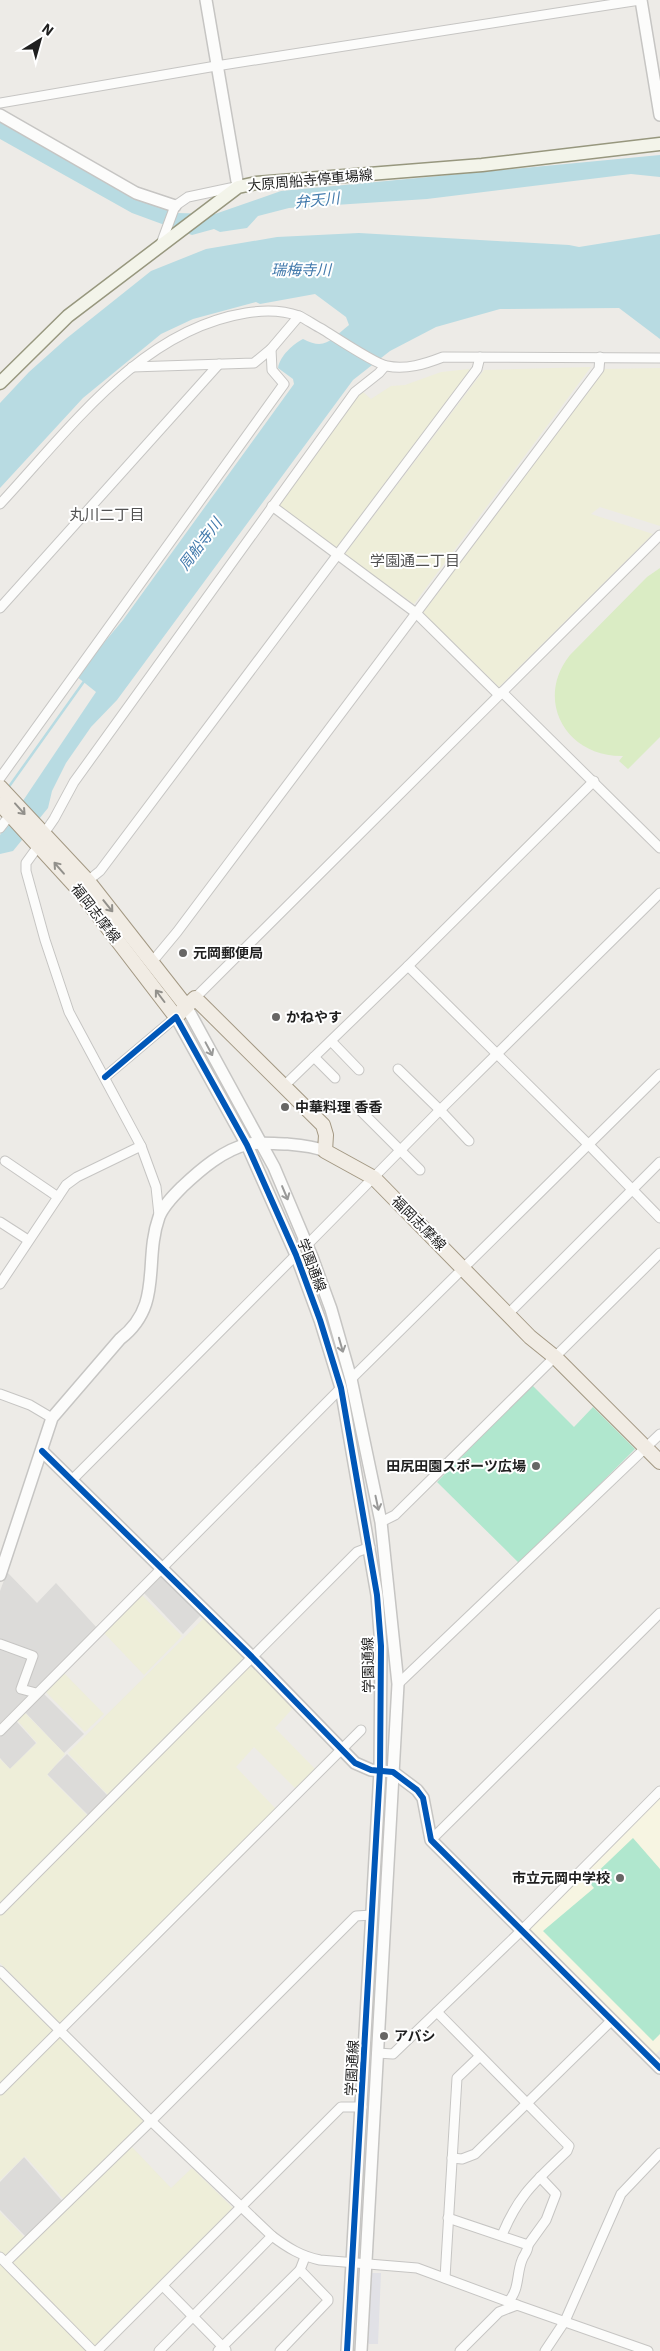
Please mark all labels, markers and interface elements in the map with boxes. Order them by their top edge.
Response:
north arrow [15,15,65,65]
text: N [38,19,57,40]
street label: 大原周船寺停車場線 [246,166,374,194]
water label: 弁天川 [294,188,342,212]
water label: 瑞梅寺川 [271,260,333,279]
district label: 丸川二丁目 [69,505,145,524]
water label: 周船寺川 [174,513,227,574]
district label: 学園通二丁目 [370,551,460,570]
one-way arrow [14,802,26,815]
one-way arrow [53,861,65,874]
street label: 福岡志摩線 [67,880,125,946]
one-way arrow [102,899,113,912]
place label: 元岡郵便局 [193,944,263,962]
marker: 元岡郵便局 [177,947,189,959]
one-way arrow [155,989,165,1003]
place label: かねやす [286,1008,342,1026]
marker: かねやす [270,1011,282,1023]
one-way arrow [205,1041,214,1056]
place label: 中華料理 香香 [295,1098,382,1116]
marker: 中華料理 香香 [279,1101,291,1113]
one-way arrow [280,1185,290,1200]
street label: 福岡志摩線 [388,1192,450,1254]
street label: 学園通線 [294,1236,330,1294]
one-way arrow [337,1336,347,1352]
place label: 田尻田園スポーツ広場 [386,1457,526,1475]
marker: 田尻田園スポーツ広場 [530,1460,542,1472]
one-way arrow [373,1495,382,1511]
street label: 学園通線 [359,1637,377,1693]
place label: 市立元岡中学校 [512,1869,610,1887]
marker: 市立元岡中学校 [614,1872,626,1884]
place label: アバシ [394,2027,435,2045]
marker: アバシ [378,2030,390,2042]
street label: 学園通線 [342,2040,362,2096]

